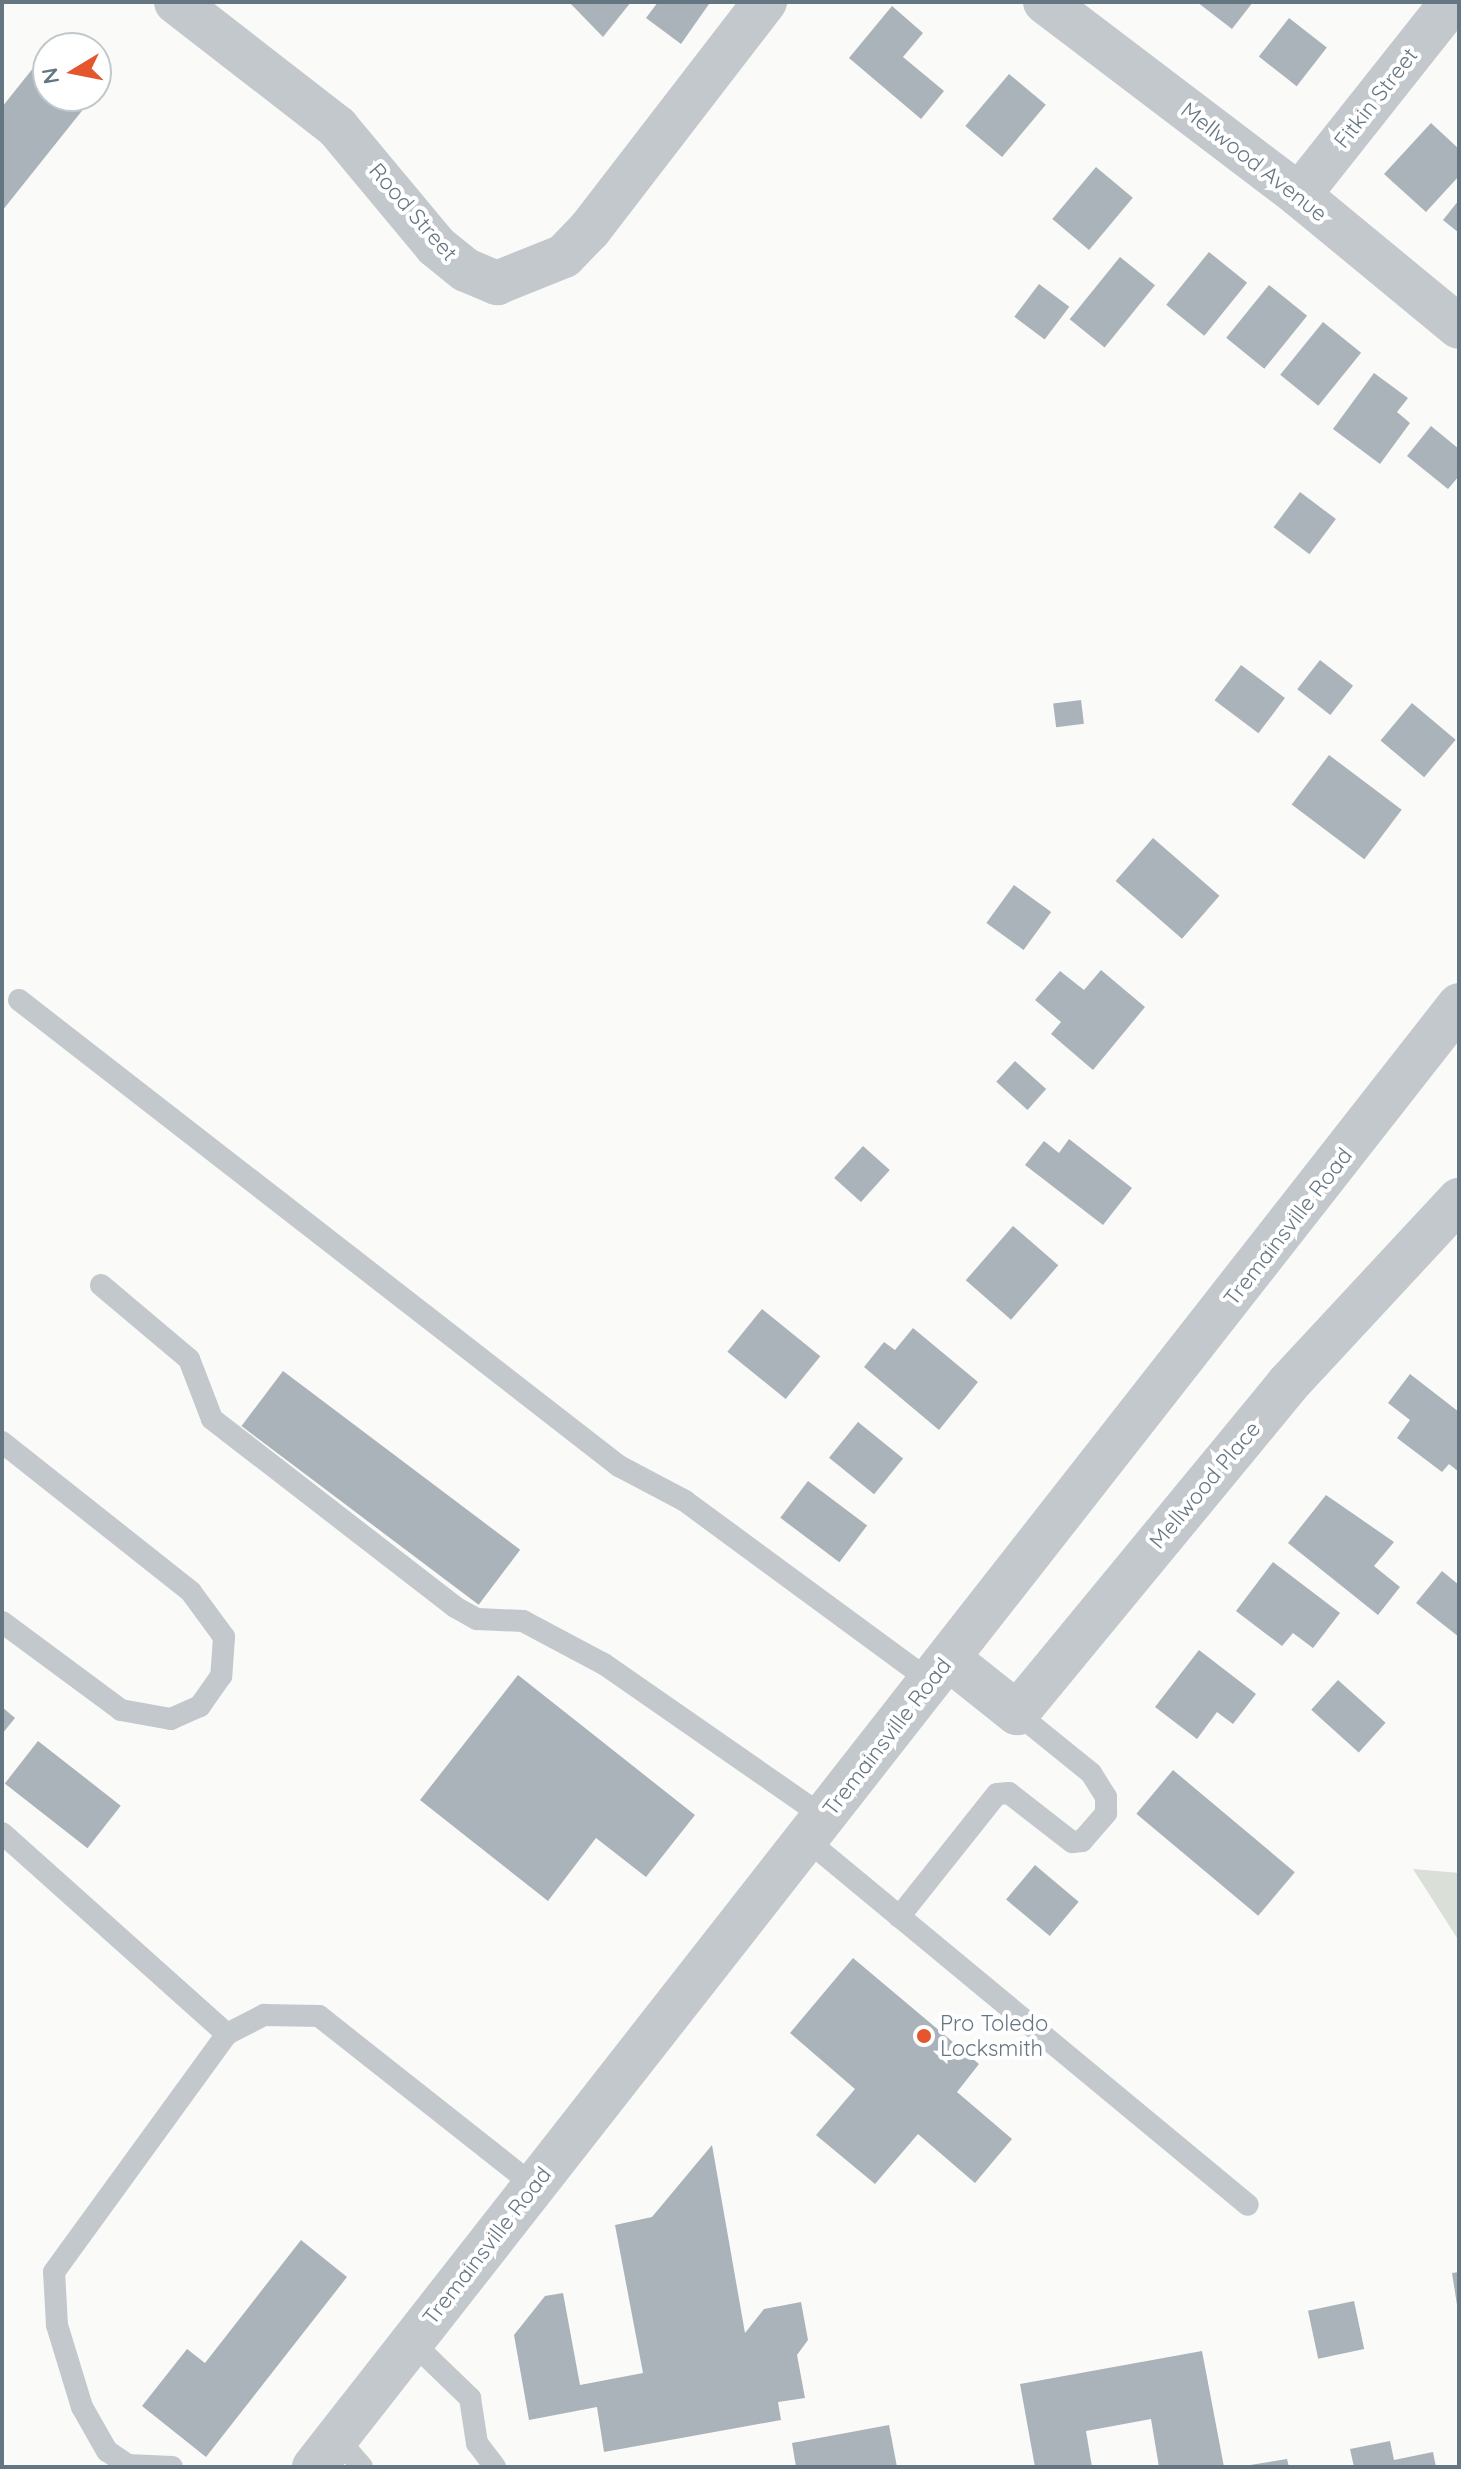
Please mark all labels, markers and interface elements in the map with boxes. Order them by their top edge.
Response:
north arrow [32,32,112,112]
street label: Fitkin Street [1329,43,1423,153]
text: N [35,65,66,86]
street label: Mellwood Avenue [1176,97,1332,227]
street label: Rood Street [363,158,463,266]
street label: Tremainsville Road [1218,1143,1358,1311]
street label: Mellwood Place [1144,1416,1266,1554]
street label: Tremainsville Road [817,1653,957,1821]
place label: Pro Toledo Locksmith [940,2010,1048,2062]
marker: Pro Toledo Locksmith [915,2027,933,2045]
street label: Tremainsville Road [417,2162,557,2330]

